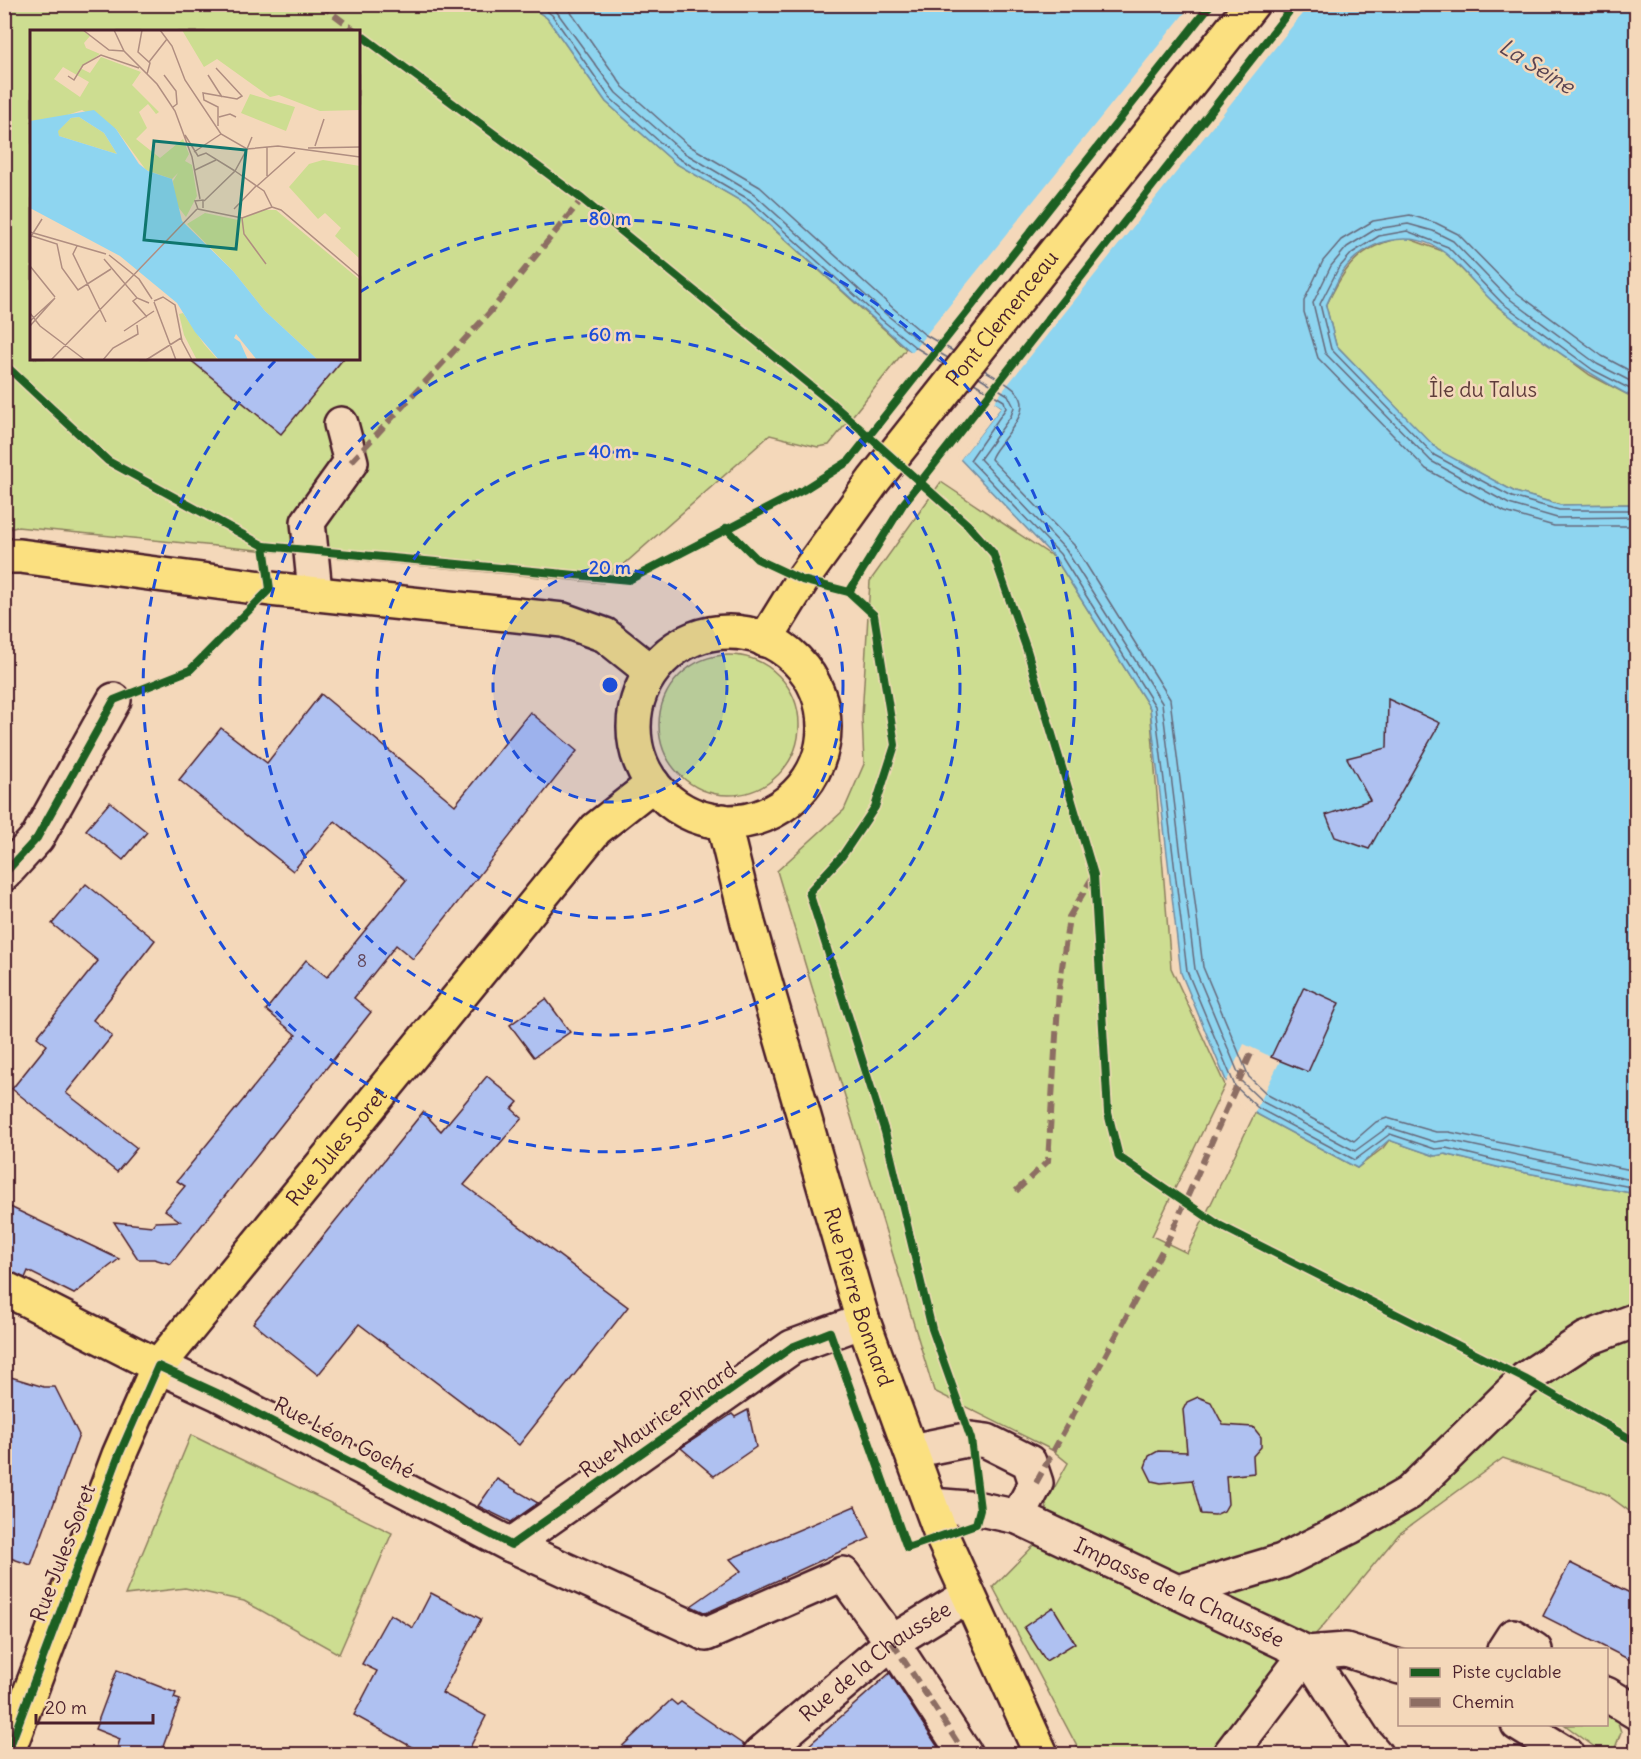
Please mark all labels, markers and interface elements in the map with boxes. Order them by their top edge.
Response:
inset map [30,30,360,360]
water label: La Seine [1494,32,1582,101]
text: 80 m [589,207,631,230]
street label: Pont Clemenceau [940,245,1064,391]
text: 60 m [589,323,631,346]
park label: Île du Talus [1429,376,1537,403]
text: 40 m [589,440,631,463]
text: 20 m [589,556,631,579]
centre of rings [600,675,620,695]
house number: 8 [357,949,367,972]
street label: Rue Jules Soret [280,1082,393,1211]
street label: Rue Pierre Bonnard [818,1204,900,1390]
street label: Rue Maurice Pinard [574,1356,741,1484]
street label: Rue Léon Goché [270,1391,419,1485]
street label: Rue Jules Soret [24,1480,101,1625]
street label: Impasse de la Chaussée [1070,1531,1289,1653]
street label: Rue de la Chaussée [794,1595,956,1728]
legend [1398,1648,1608,1726]
text: Piste cyclable [1452,1660,1561,1683]
scale bar [36,1687,153,1725]
text: Chemin [1452,1690,1514,1713]
text: 20 m [45,1696,87,1719]

